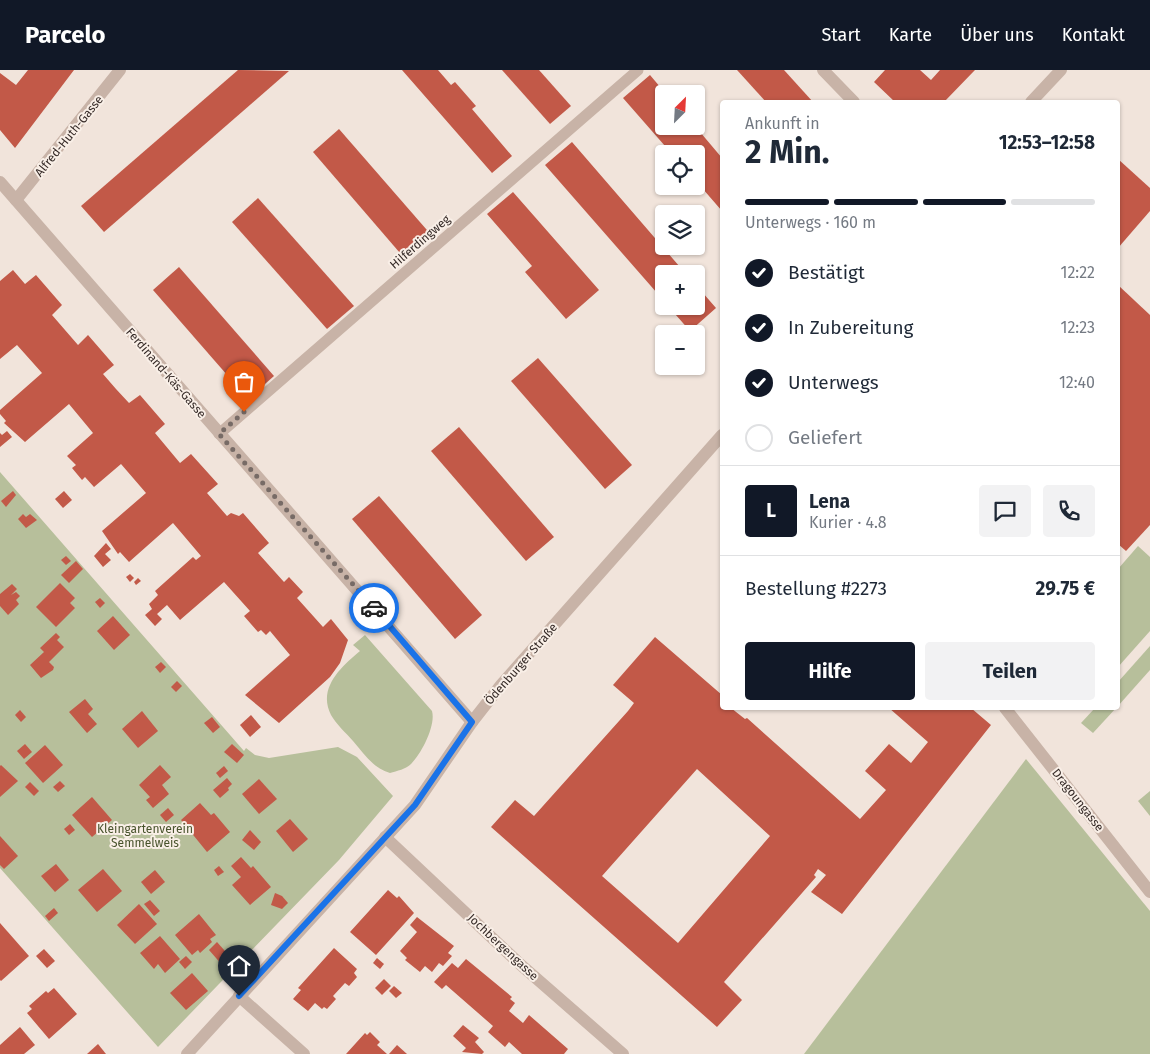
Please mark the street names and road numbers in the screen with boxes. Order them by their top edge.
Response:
street label: Alfred-Huth-Gasse [32,93,106,179]
street label: Hilferdingweg [387,212,453,272]
street label: Ferdinand-Käs-Gasse [123,325,209,421]
street label: Ödenburger Straße [480,619,560,708]
street label: Dragoungasse [1049,766,1107,834]
street label: Jochbergengasse [465,911,541,983]

